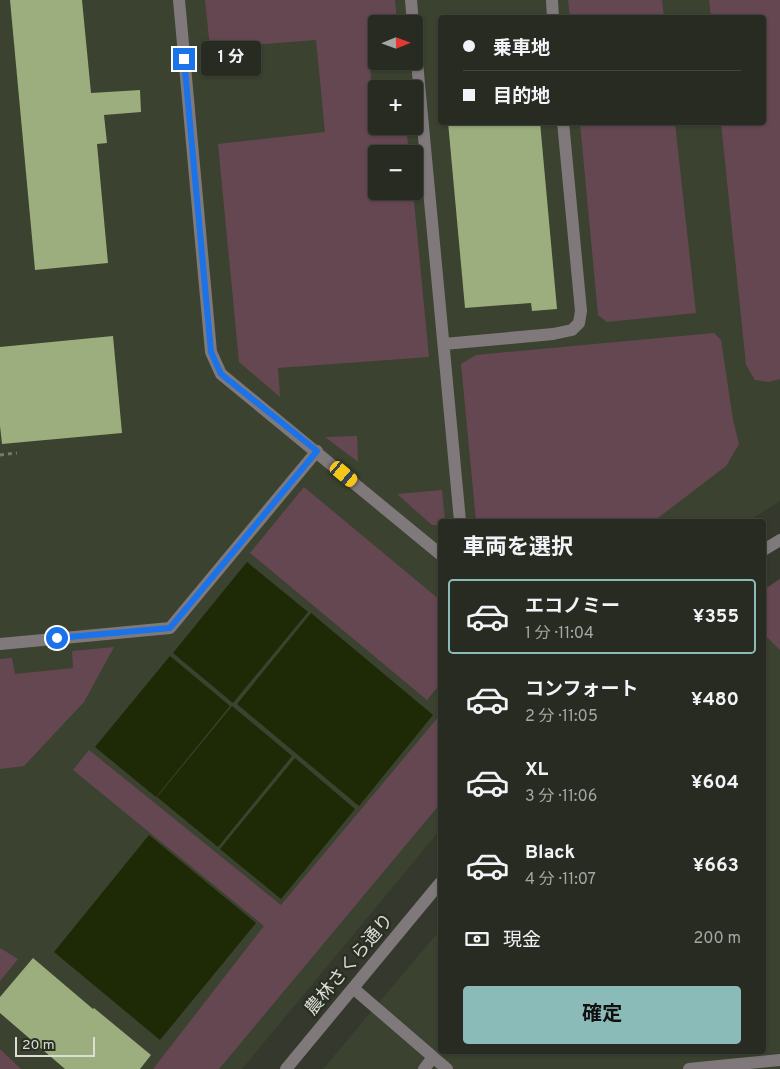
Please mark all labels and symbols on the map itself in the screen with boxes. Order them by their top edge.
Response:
north arrow [368,15,422,70]
callout: 1 分 [202,42,262,76]
route end [173,48,195,70]
car [327,459,360,489]
route start [46,627,68,649]
street label: 農林さくら通り [301,909,399,1021]
scale bar [15,1034,95,1057]

